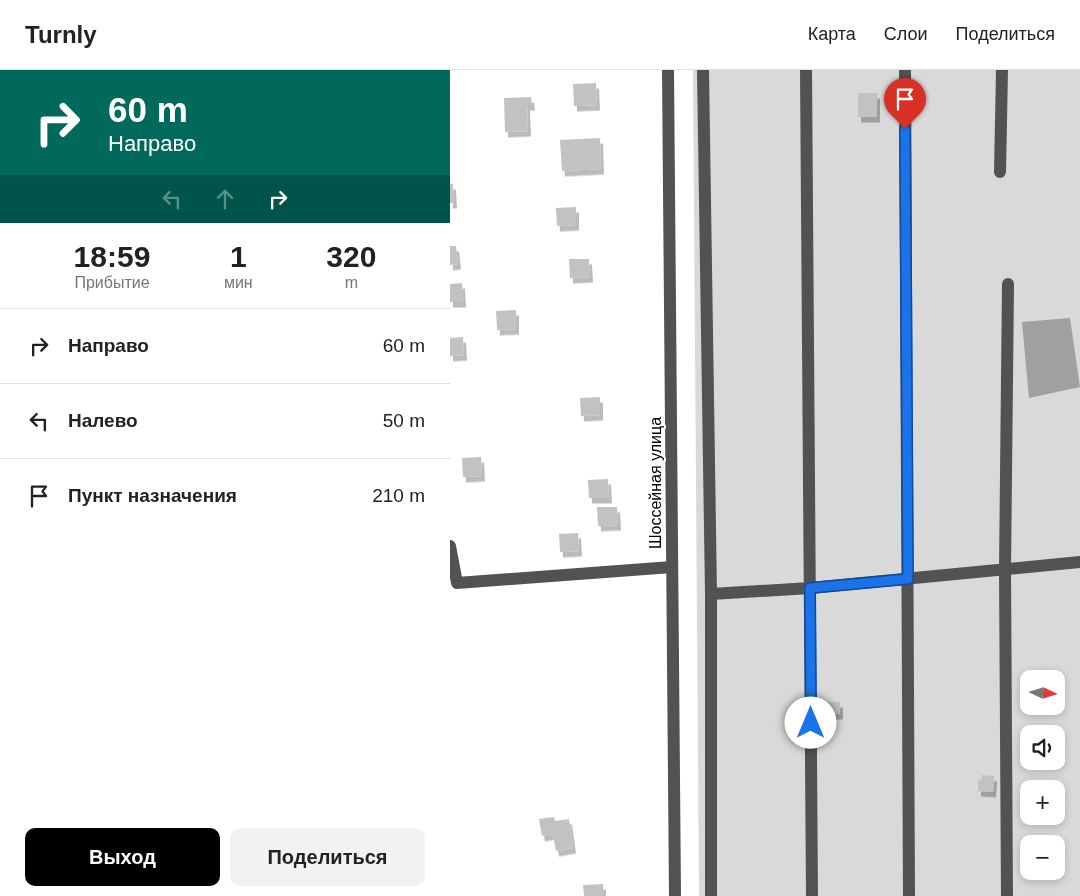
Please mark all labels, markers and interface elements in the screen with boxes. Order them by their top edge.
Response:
text: Turnly [25,21,97,48]
text: Карта [808,24,856,44]
text: Слои [884,24,928,44]
text: Поделиться [956,24,1055,44]
pin [884,78,926,129]
icon: arrive [891,85,919,113]
icon: right [25,90,90,155]
text: 60 m [108,90,188,129]
text: Направо [108,131,196,156]
icon: left [158,185,186,213]
icon: ahead [211,185,239,213]
icon: right [264,185,292,213]
text: 18:59 [74,240,150,273]
text: 1 [230,240,247,273]
text: 320 [326,240,376,273]
text: Прибытие [74,274,150,291]
text: мин [224,274,253,291]
text: m [345,274,358,291]
icon: right [25,332,53,360]
text: Направо [68,335,149,356]
text: 60 m [383,335,425,356]
icon: left [25,407,53,435]
text: Налево [68,410,138,431]
text: 50 m [383,410,425,431]
street label: Шоссейная улица [647,417,664,549]
icon: arrive [25,482,53,510]
text: Пункт назначения [68,485,237,506]
text: 210 m [372,485,425,506]
north arrow [1020,670,1065,715]
map controls [1020,670,1065,880]
position arrow [784,696,836,748]
button: sound [1020,725,1065,770]
button: + [1020,780,1065,825]
button: Выход [25,828,220,886]
button: Поделиться [230,828,425,886]
button: − [1020,835,1065,880]

